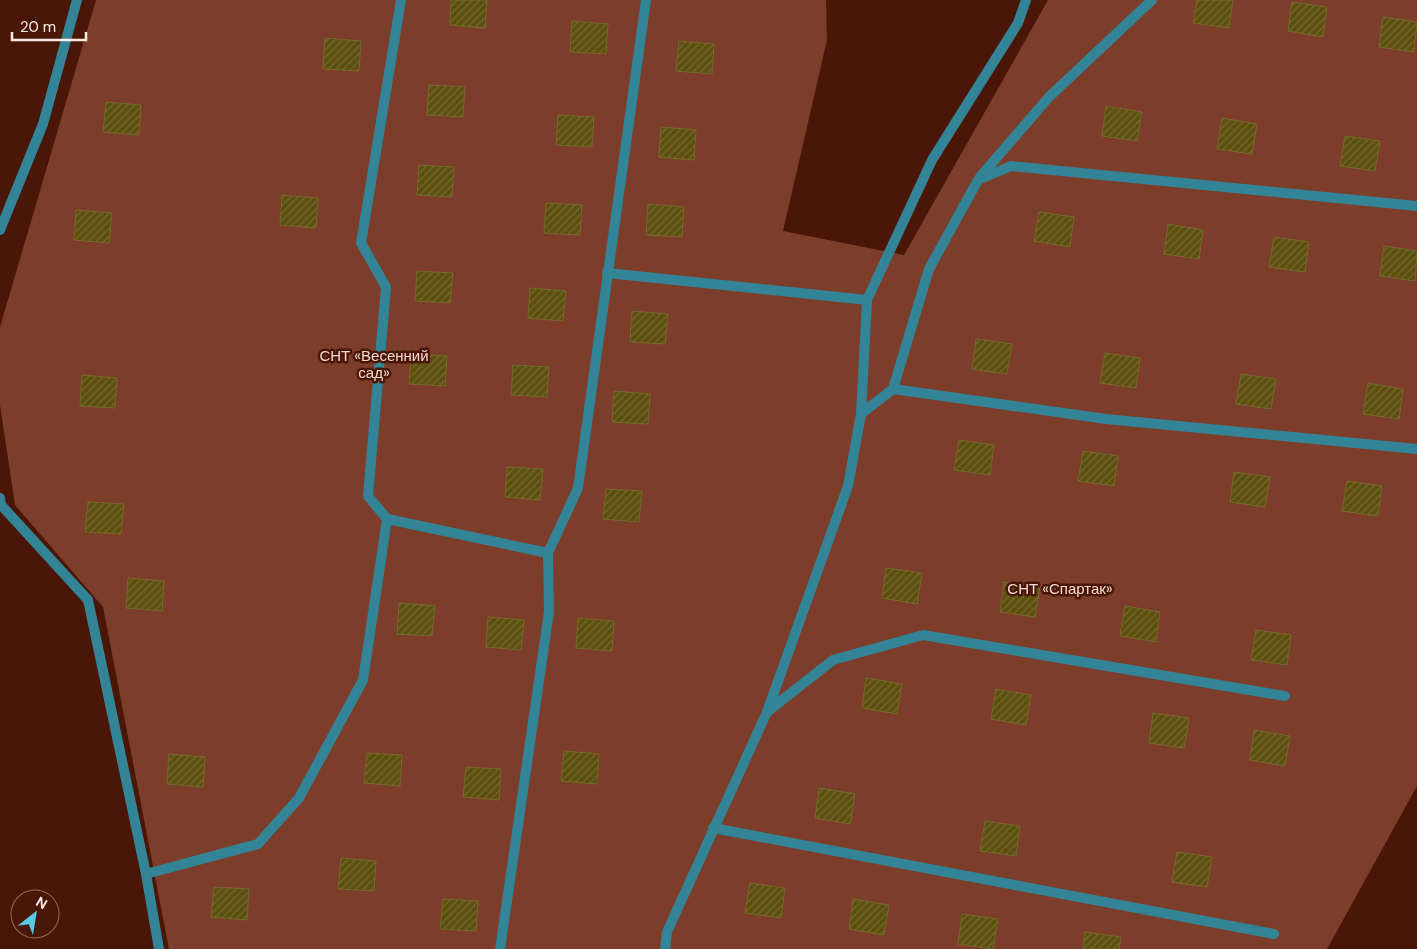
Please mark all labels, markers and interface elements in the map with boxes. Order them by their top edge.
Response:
scale bar [12,10,86,42]
text: 20 m [20,17,56,37]
park label: СНТ «Весенний сад» [319,346,429,383]
park label: СНТ «Спартак» [1007,579,1113,599]
north arrow [10,889,60,939]
text: N [33,893,51,913]

